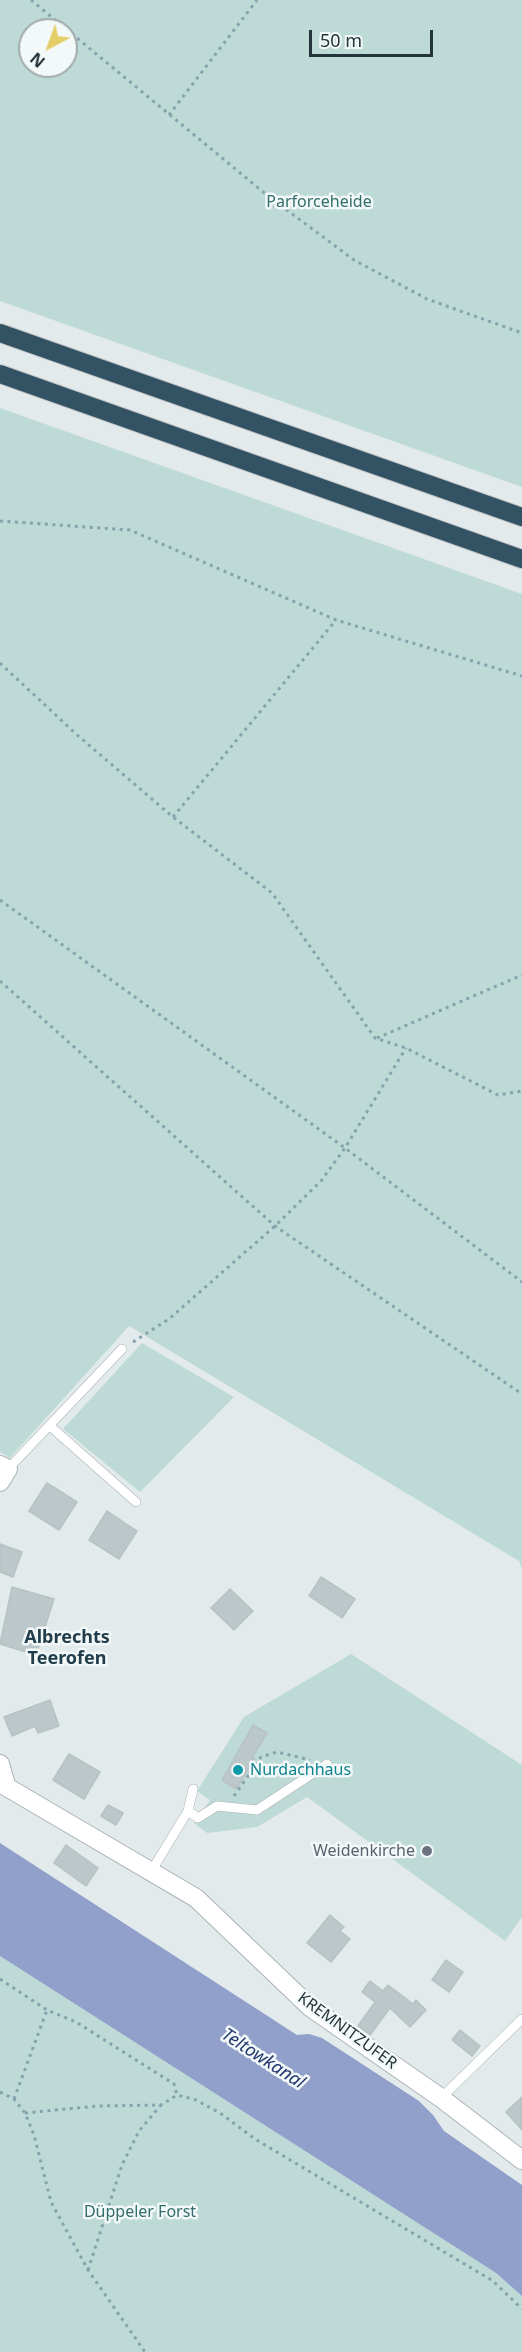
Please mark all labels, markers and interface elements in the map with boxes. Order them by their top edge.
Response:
north arrow [18,18,78,78]
scale bar [312,18,436,56]
text: 50 m [320,28,362,52]
text: N [25,48,50,73]
park label: Parforceheide [266,192,372,212]
district label: Albrechts Teerofen [24,1627,110,1670]
place label: Nurdachhaus [250,1760,351,1780]
marker: Nurdachhaus [231,1763,245,1777]
place label: Weidenkirche [313,1841,415,1861]
marker: Weidenkirche [420,1844,434,1858]
street label: KREMNITZUFER [294,1989,400,2073]
water label: Teltowkanal [217,2024,309,2094]
park label: Düppeler Forst [84,2202,196,2222]

